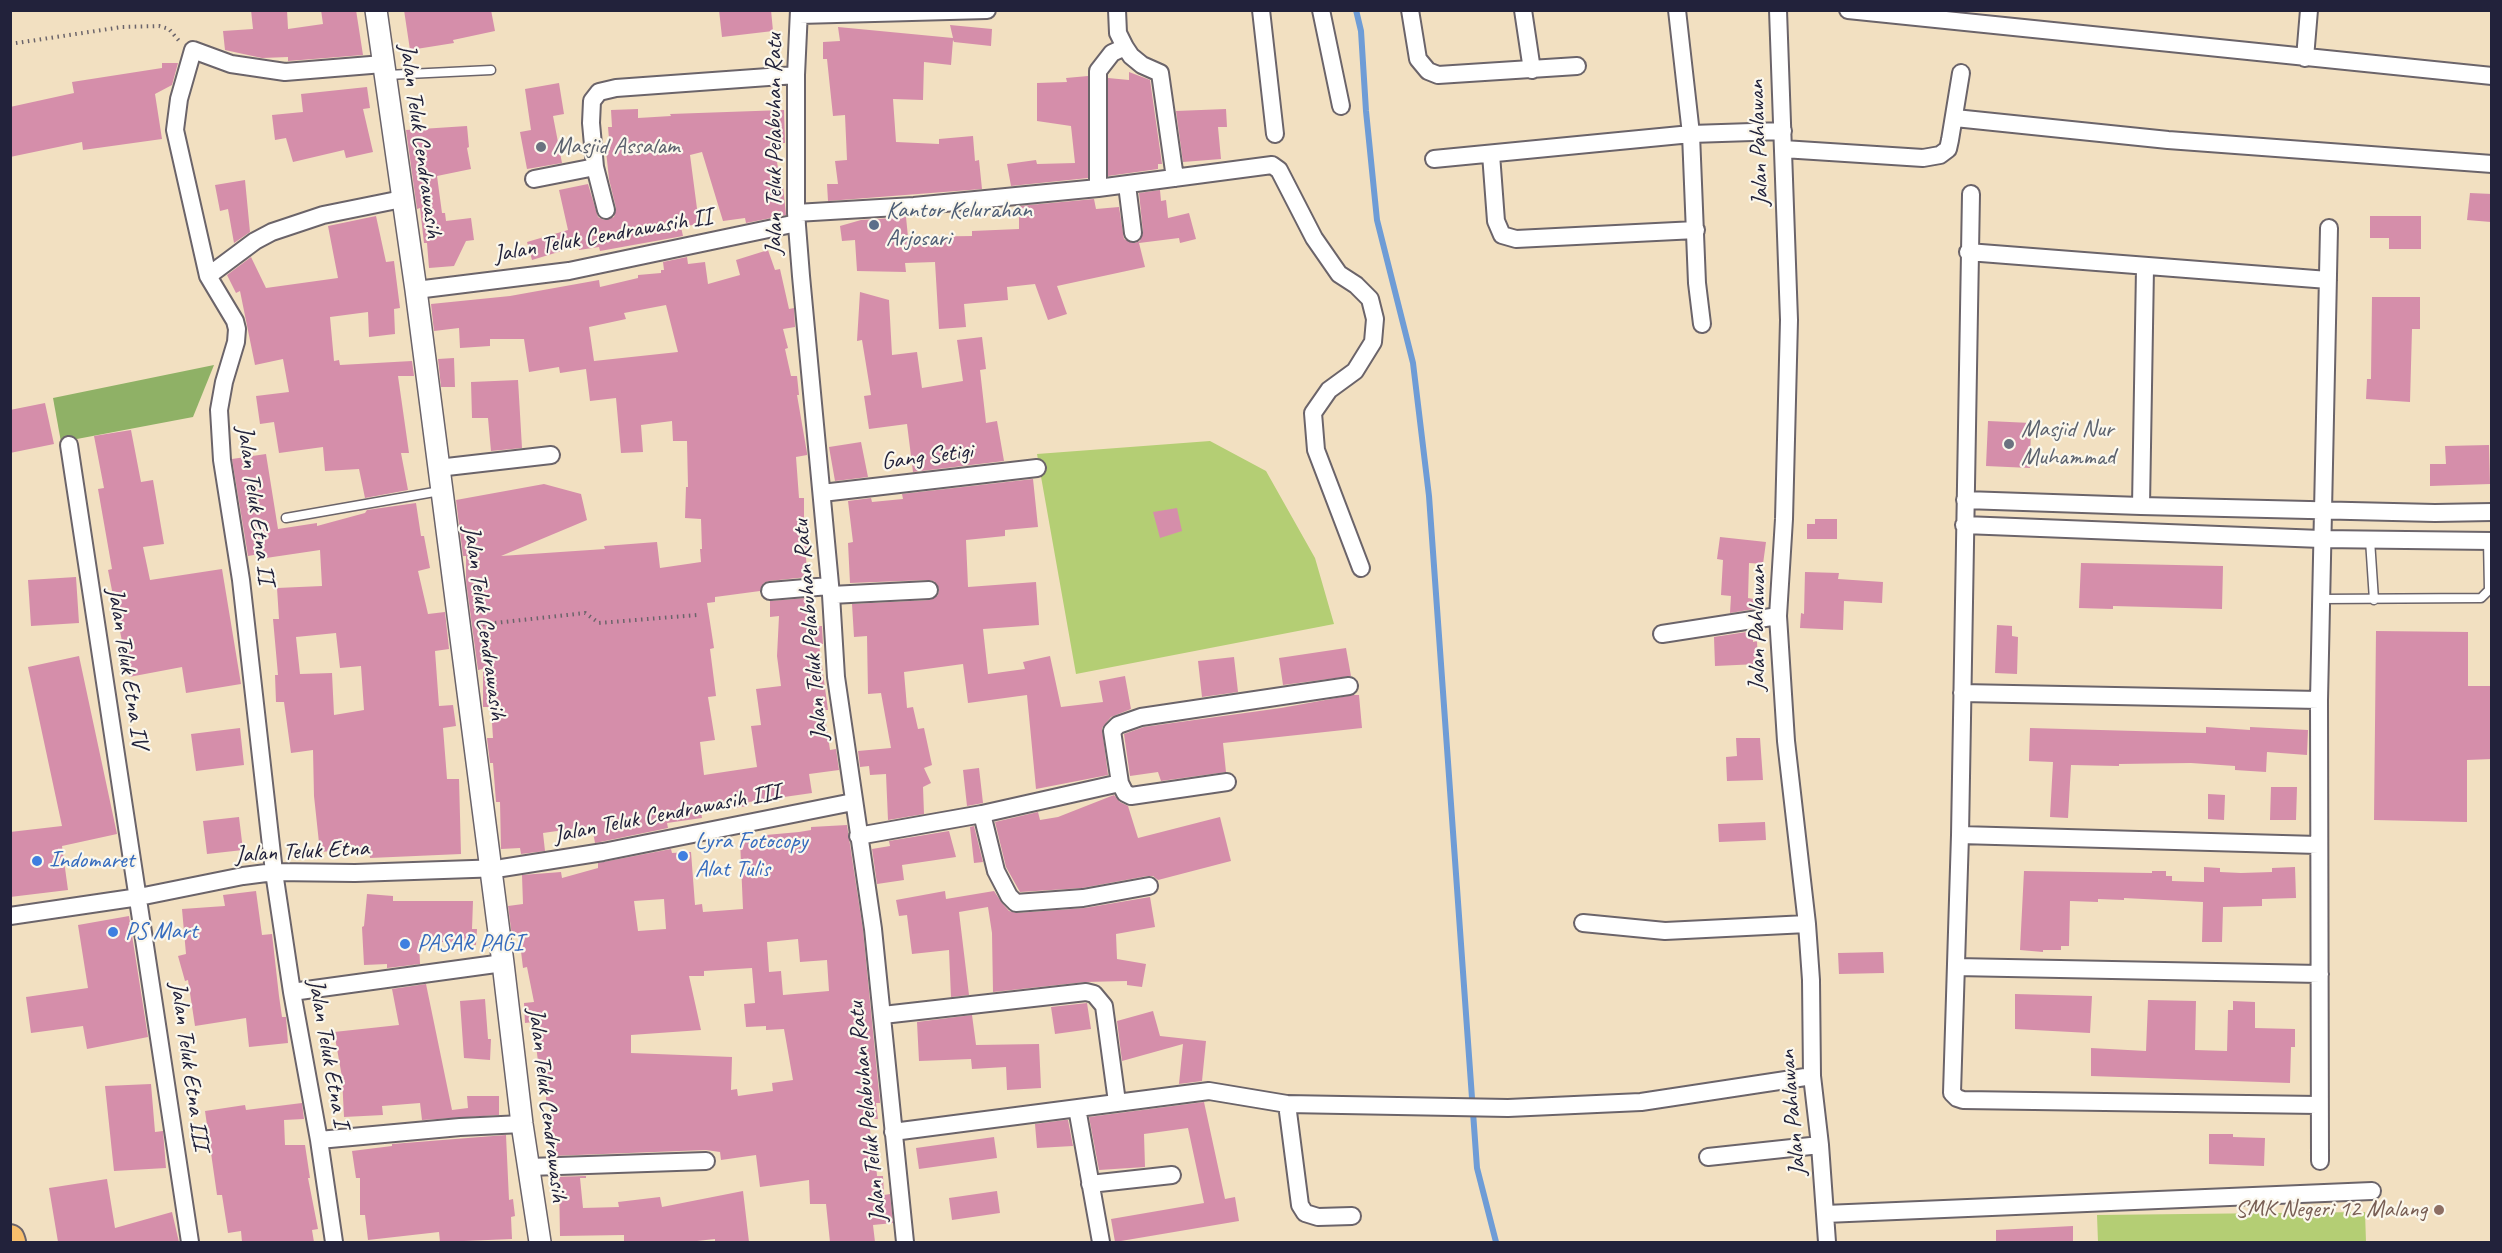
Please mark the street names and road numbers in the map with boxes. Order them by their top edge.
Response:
street label: Jalan Teluk Pelabuhan Ratu [761,33,789,255]
street label: Jalan Teluk Cendrawasih [392,42,448,240]
street label: Jalan Pahlawan [1742,79,1776,207]
street label: Jalan Teluk Cendrawasih II [492,203,714,269]
street label: Jalan Teluk Etna II [230,424,280,586]
street label: Gang Setigi [880,437,974,477]
street label: Jalan Teluk Pelabuhan Ratu [787,518,835,742]
street label: Jalan Teluk Cendrawasih [456,524,512,722]
street label: Jalan Pahlawan [1744,565,1772,691]
street label: Jalan Teluk Etna IV [100,586,154,750]
street label: Jalan Teluk Cendrawasih III [551,778,783,850]
street label: Jalan Teluk Etna [234,834,370,870]
street label: Jalan Teluk Etna I [301,977,355,1129]
street label: Jalan Teluk Etna III [163,980,215,1152]
street label: Jalan Teluk Pelabuhan Ratu [842,1000,894,1224]
street label: Jalan Teluk Cendrawasih [521,1006,573,1204]
street label: Jalan Pahlawan [1773,1049,1813,1177]

